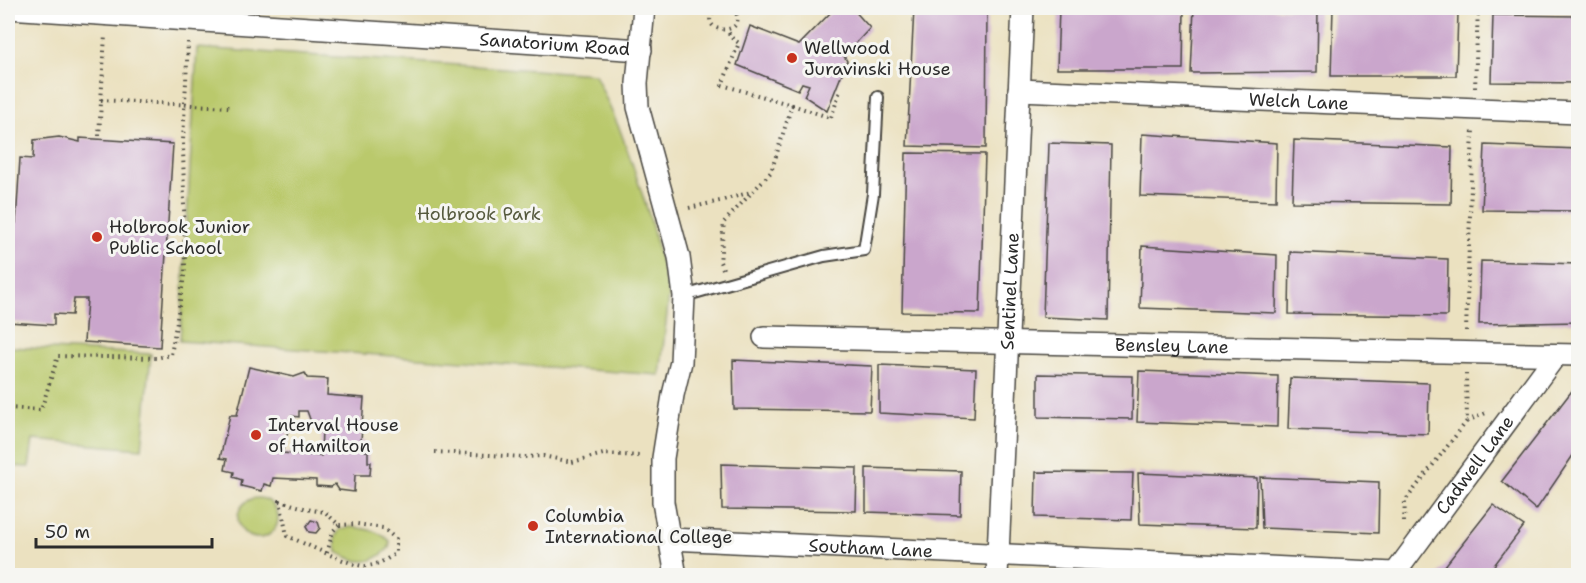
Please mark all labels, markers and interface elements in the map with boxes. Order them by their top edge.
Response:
street label: Sanatorium Road [479,27,631,61]
place label: Wellwood Juravinski House [804,36,951,81]
marker: Wellwood Juravinski House [785,51,799,65]
street label: Welch Lane [1248,87,1349,116]
park label: Holbrook Park [417,202,541,226]
place label: Holbrook Junior Public School [109,215,250,260]
marker: Holbrook Junior Public School [90,230,104,244]
street label: Sentinel Lane [995,232,1025,351]
street label: Bensley Lane [1115,333,1229,359]
street label: Cadwell Lane [1430,410,1519,519]
place label: Interval House of Hamilton [268,413,399,458]
marker: Interval House of Hamilton [249,428,263,442]
place label: Columbia International College [545,504,732,549]
scale bar [36,511,212,549]
marker: Columbia International College [526,519,540,533]
text: 50 m [45,520,90,544]
street label: Southam Lane [808,534,934,563]

